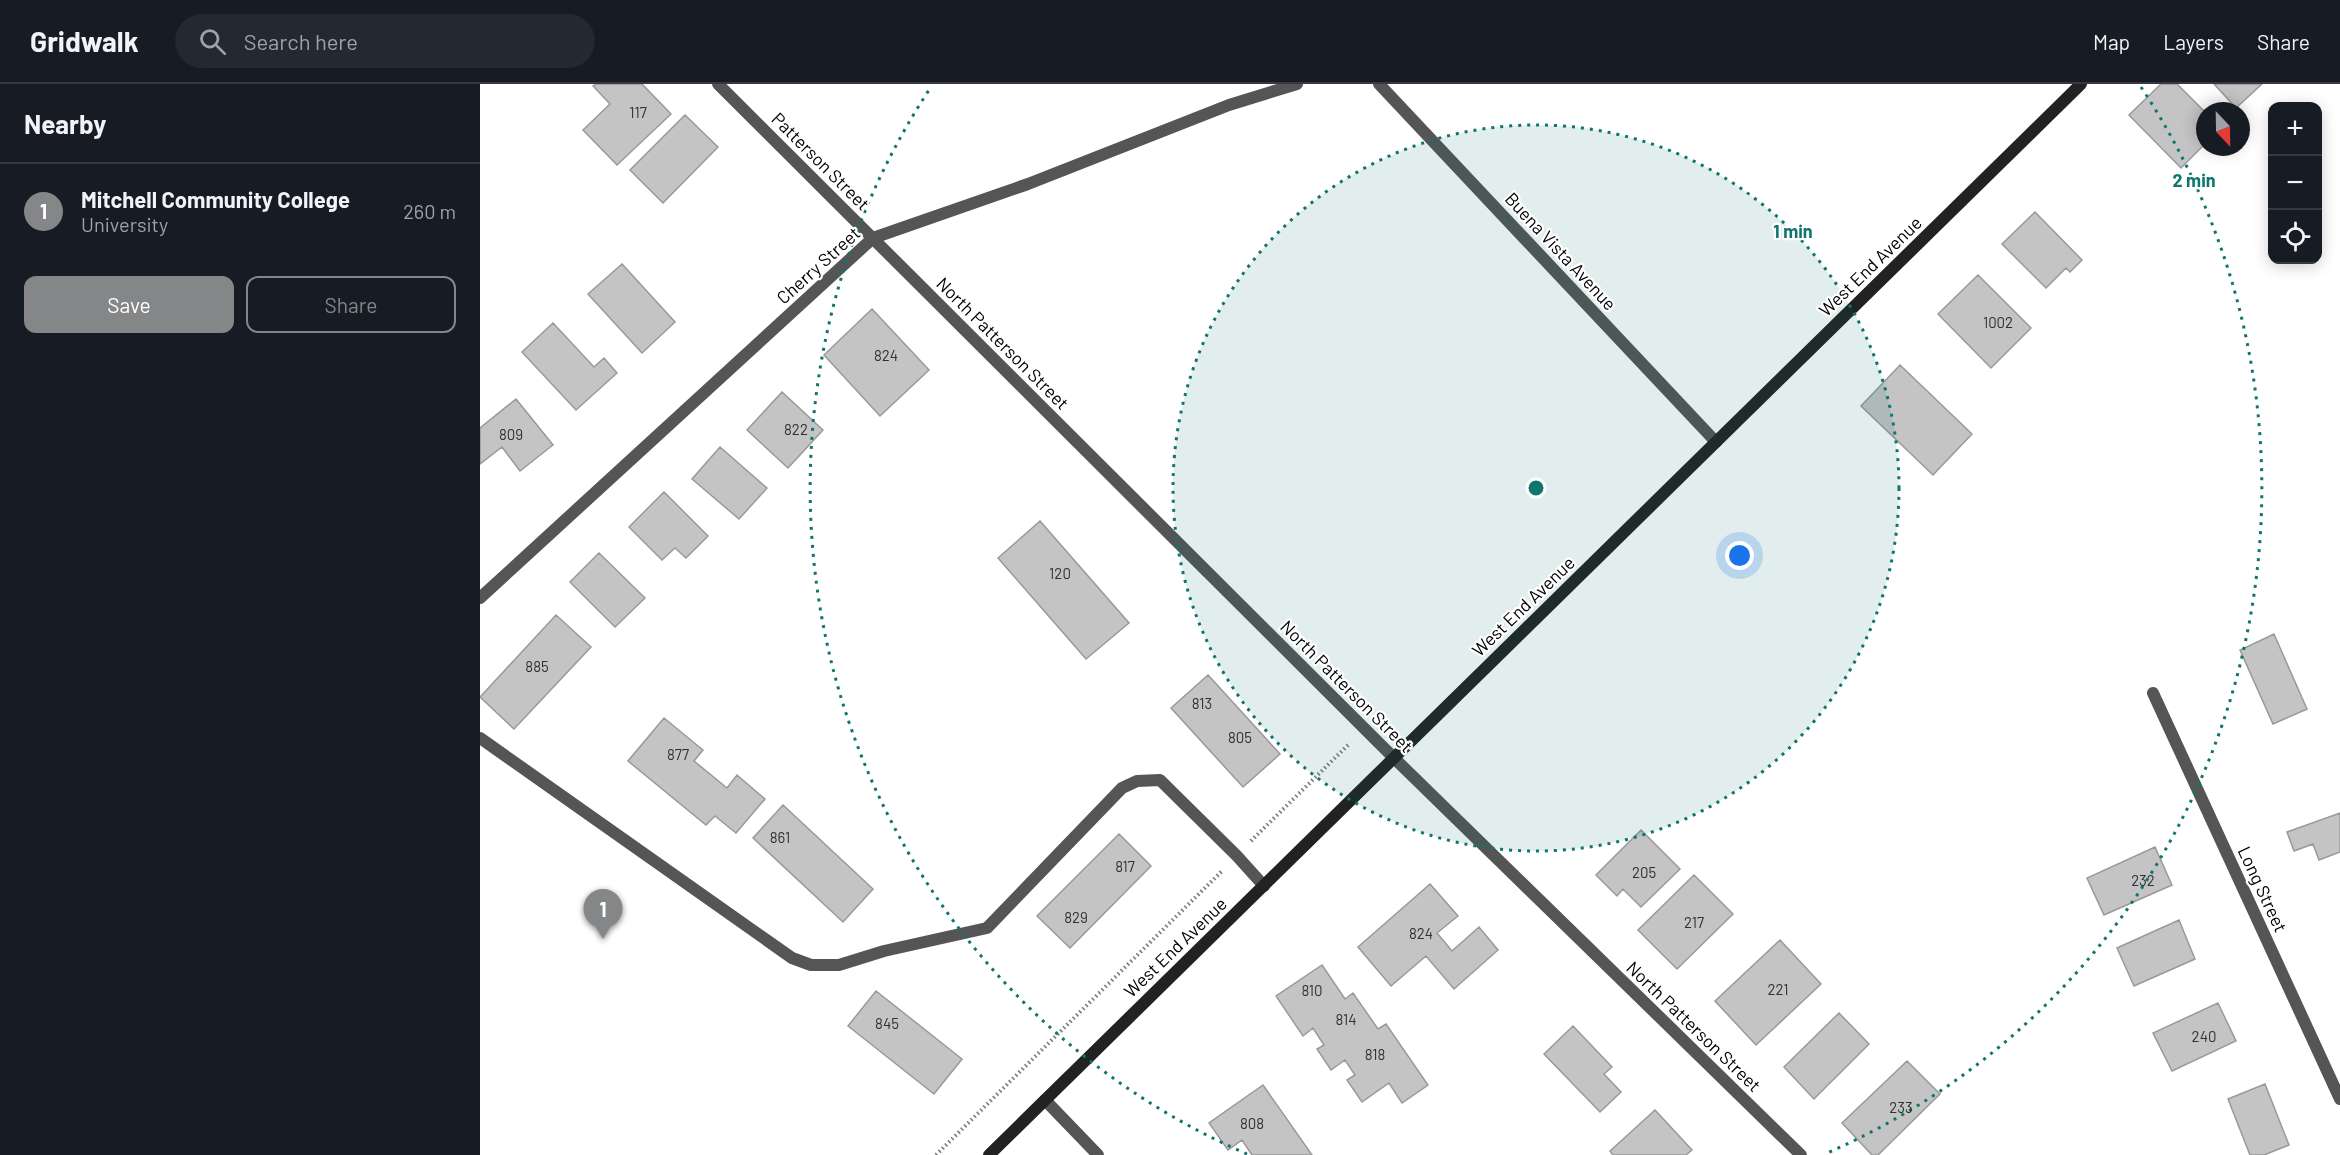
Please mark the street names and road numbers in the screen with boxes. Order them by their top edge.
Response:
street label: Patterson Street [767,107,875,215]
street label: Buena Vista Avenue [1501,187,1621,315]
street label: West End Avenue [1814,211,1926,321]
street label: Cherry Street [772,222,864,308]
street label: North Patterson Street [932,272,1074,414]
street label: West End Avenue [1467,551,1579,661]
street label: North Patterson Street [1276,615,1418,757]
street label: Long Street [2234,843,2292,935]
street label: West End Avenue [1119,892,1231,1002]
street label: North Patterson Street [1622,956,1766,1096]

